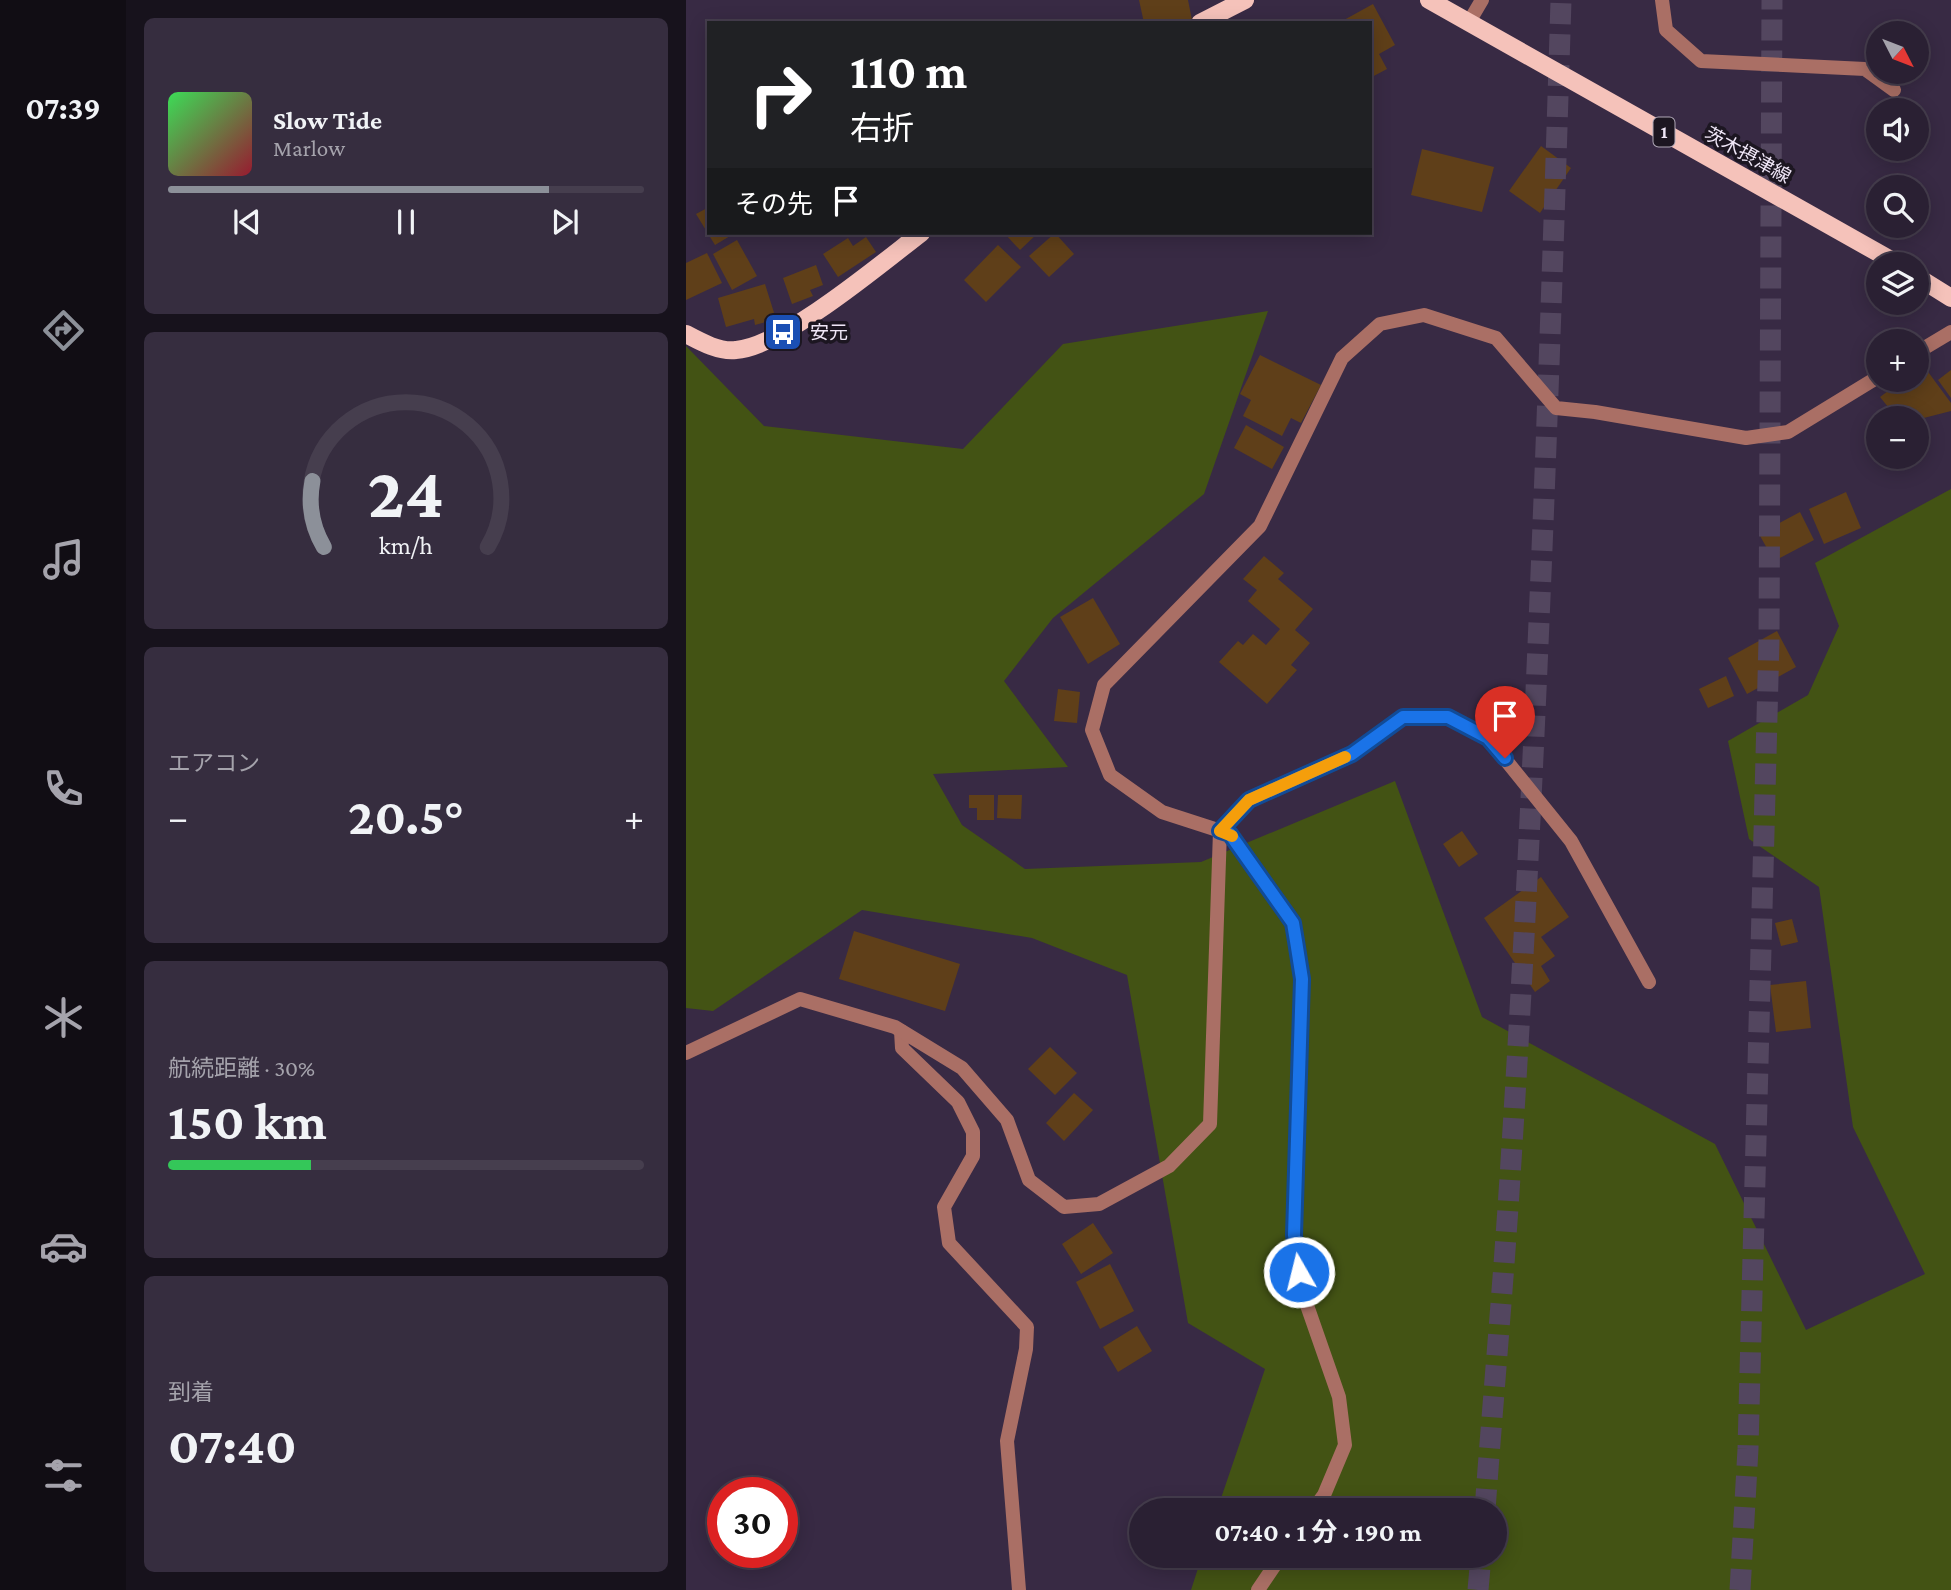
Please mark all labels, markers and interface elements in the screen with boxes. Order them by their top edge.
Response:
north arrow [1866,21,1928,84]
map controls [1866,21,1929,469]
text: 110 m [850,44,967,99]
icon: right [735,49,826,140]
text: 07:39 [25,90,101,126]
button: sound [1866,98,1929,161]
text: Slow Tide [273,106,382,135]
text: 右折 [850,110,914,146]
road number: 1 [1654,118,1674,146]
street label: 茨木摂津線 [1701,123,1795,187]
text: Marlow [273,135,345,161]
button: search [1866,175,1929,238]
icon: arrive [827,182,865,220]
text: その先 [735,190,813,219]
icon: previous [228,203,266,241]
icon: pause [387,203,425,241]
icon: next [546,203,584,241]
button: layers [1866,252,1929,315]
icon: directions [39,306,88,355]
bus stop icon: 安元 [762,311,804,353]
place label: 安元 [810,322,848,343]
button: + [1866,329,1929,392]
button: − [1866,406,1929,469]
text: 24 [368,452,444,533]
text: km/h [379,531,433,558]
icon: music [39,535,88,584]
pin [1475,686,1535,758]
icon: arrive [1486,697,1524,735]
text: エアコン [168,750,260,776]
icon: phone [39,764,88,813]
text: 20.5° [348,787,464,845]
text: − [168,796,188,838]
text: + [624,796,644,838]
icon: climate [39,993,88,1042]
text: 航続距離 · 30% [168,1055,315,1081]
text: 150 km [168,1092,327,1150]
icon: car [39,1222,88,1271]
position arrow [1262,1235,1336,1309]
text: 到着 [168,1379,214,1405]
text: 07:40 [168,1416,297,1474]
icon: filters [39,1451,88,1500]
speed limit sign: 30 [707,1477,798,1568]
text: 07:40 · 1 分 · 190 m [1215,1518,1421,1547]

